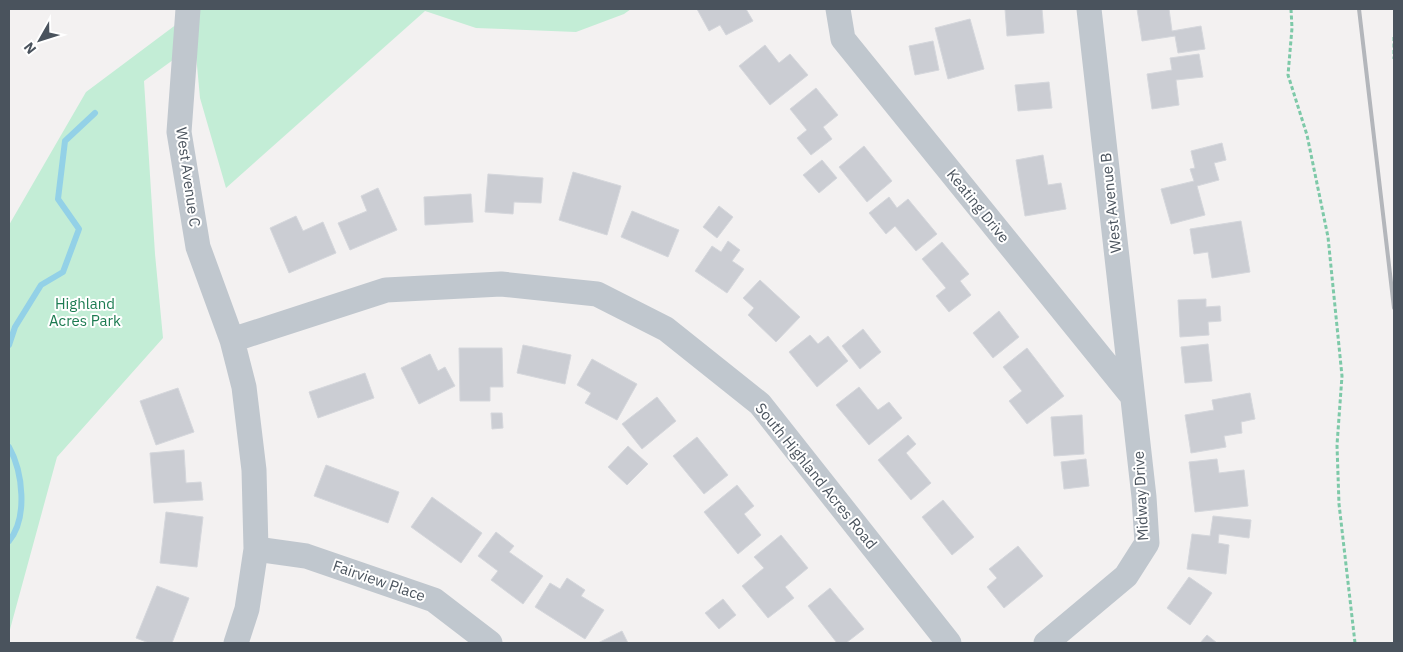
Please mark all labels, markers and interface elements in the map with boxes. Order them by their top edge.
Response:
north arrow [15,15,65,65]
text: N [20,39,40,58]
street label: West Avenue C [172,126,205,228]
street label: West Avenue B [1096,152,1125,254]
street label: Keating Drive [943,165,1014,246]
park label: Highland Acres Park [49,294,121,330]
street label: South Highland Acres Road [751,399,881,553]
street label: Midway Drive [1129,451,1152,541]
street label: Fairview Place [330,556,428,605]

